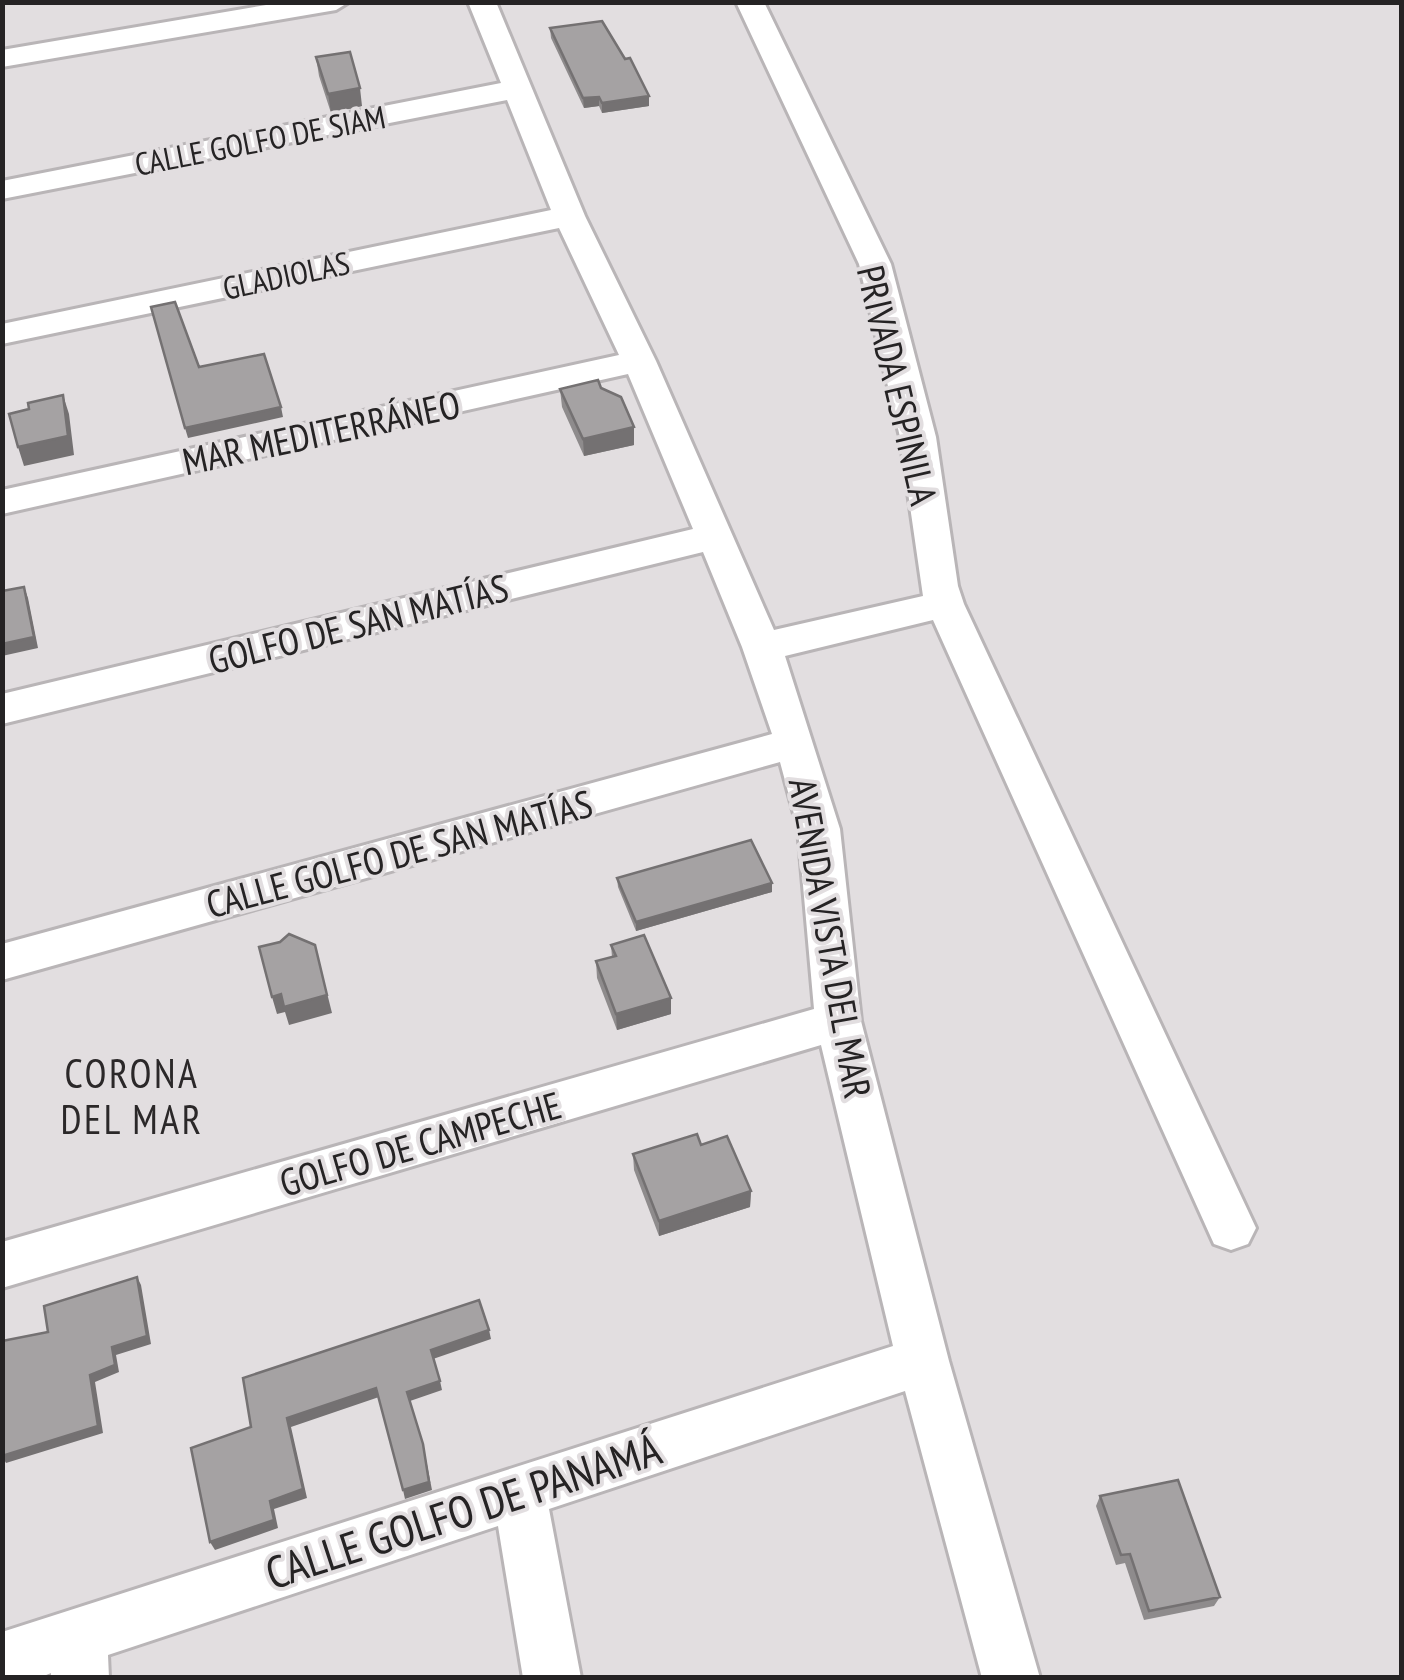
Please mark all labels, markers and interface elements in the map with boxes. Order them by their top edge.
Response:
street label: CALLE GOLFO DE SIAM [131,95,389,185]
street label: GLADIOLAS [219,241,353,309]
street label: PRIVADA ESPINILA [847,261,949,509]
street label: MAR MEDITERRÁNEO [178,379,464,485]
street label: GOLFO DE SAN MATÍAS [203,562,513,684]
street label: AVENIDA VISTA DEL MAR [779,774,883,1102]
street label: CALLE GOLFO DE SAN MATÍAS [201,778,597,928]
district label: CORONA DEL MAR [61,1047,203,1145]
street label: GOLFO DE CAMPECHE [274,1079,566,1207]
street label: CALLE GOLFO DE PANAMÁ [258,1418,669,1601]

